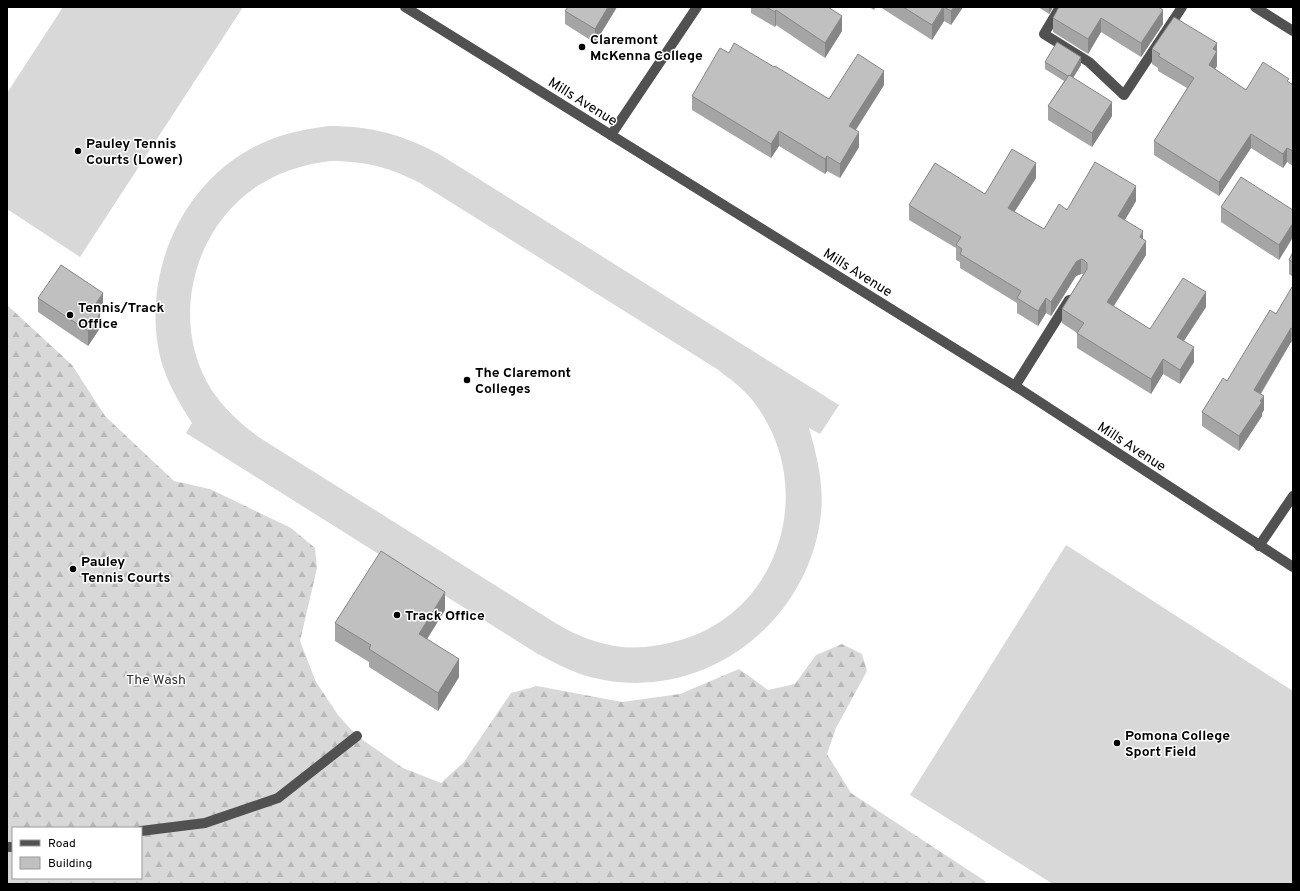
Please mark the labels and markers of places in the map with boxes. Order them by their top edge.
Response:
place label: Claremont McKenna College [590,32,703,65]
marker: Claremont McKenna College [577,42,587,52]
place label: Pauley Tennis Courts (Lower) [86,136,183,169]
marker: Pauley Tennis Courts (Lower) [73,146,83,156]
place label: Tennis/Track Office [78,300,165,333]
marker: Tennis/Track Office [65,310,75,320]
place label: The Claremont Colleges [475,365,571,398]
marker: The Claremont Colleges [462,375,472,385]
place label: Pauley Tennis Courts [81,554,170,587]
marker: Pauley Tennis Courts [68,564,78,574]
place label: Track Office [405,608,485,625]
marker: Track Office [392,610,402,620]
place label: Pomona College Sport Field [1125,728,1230,761]
marker: Pomona College Sport Field [1112,738,1122,748]

